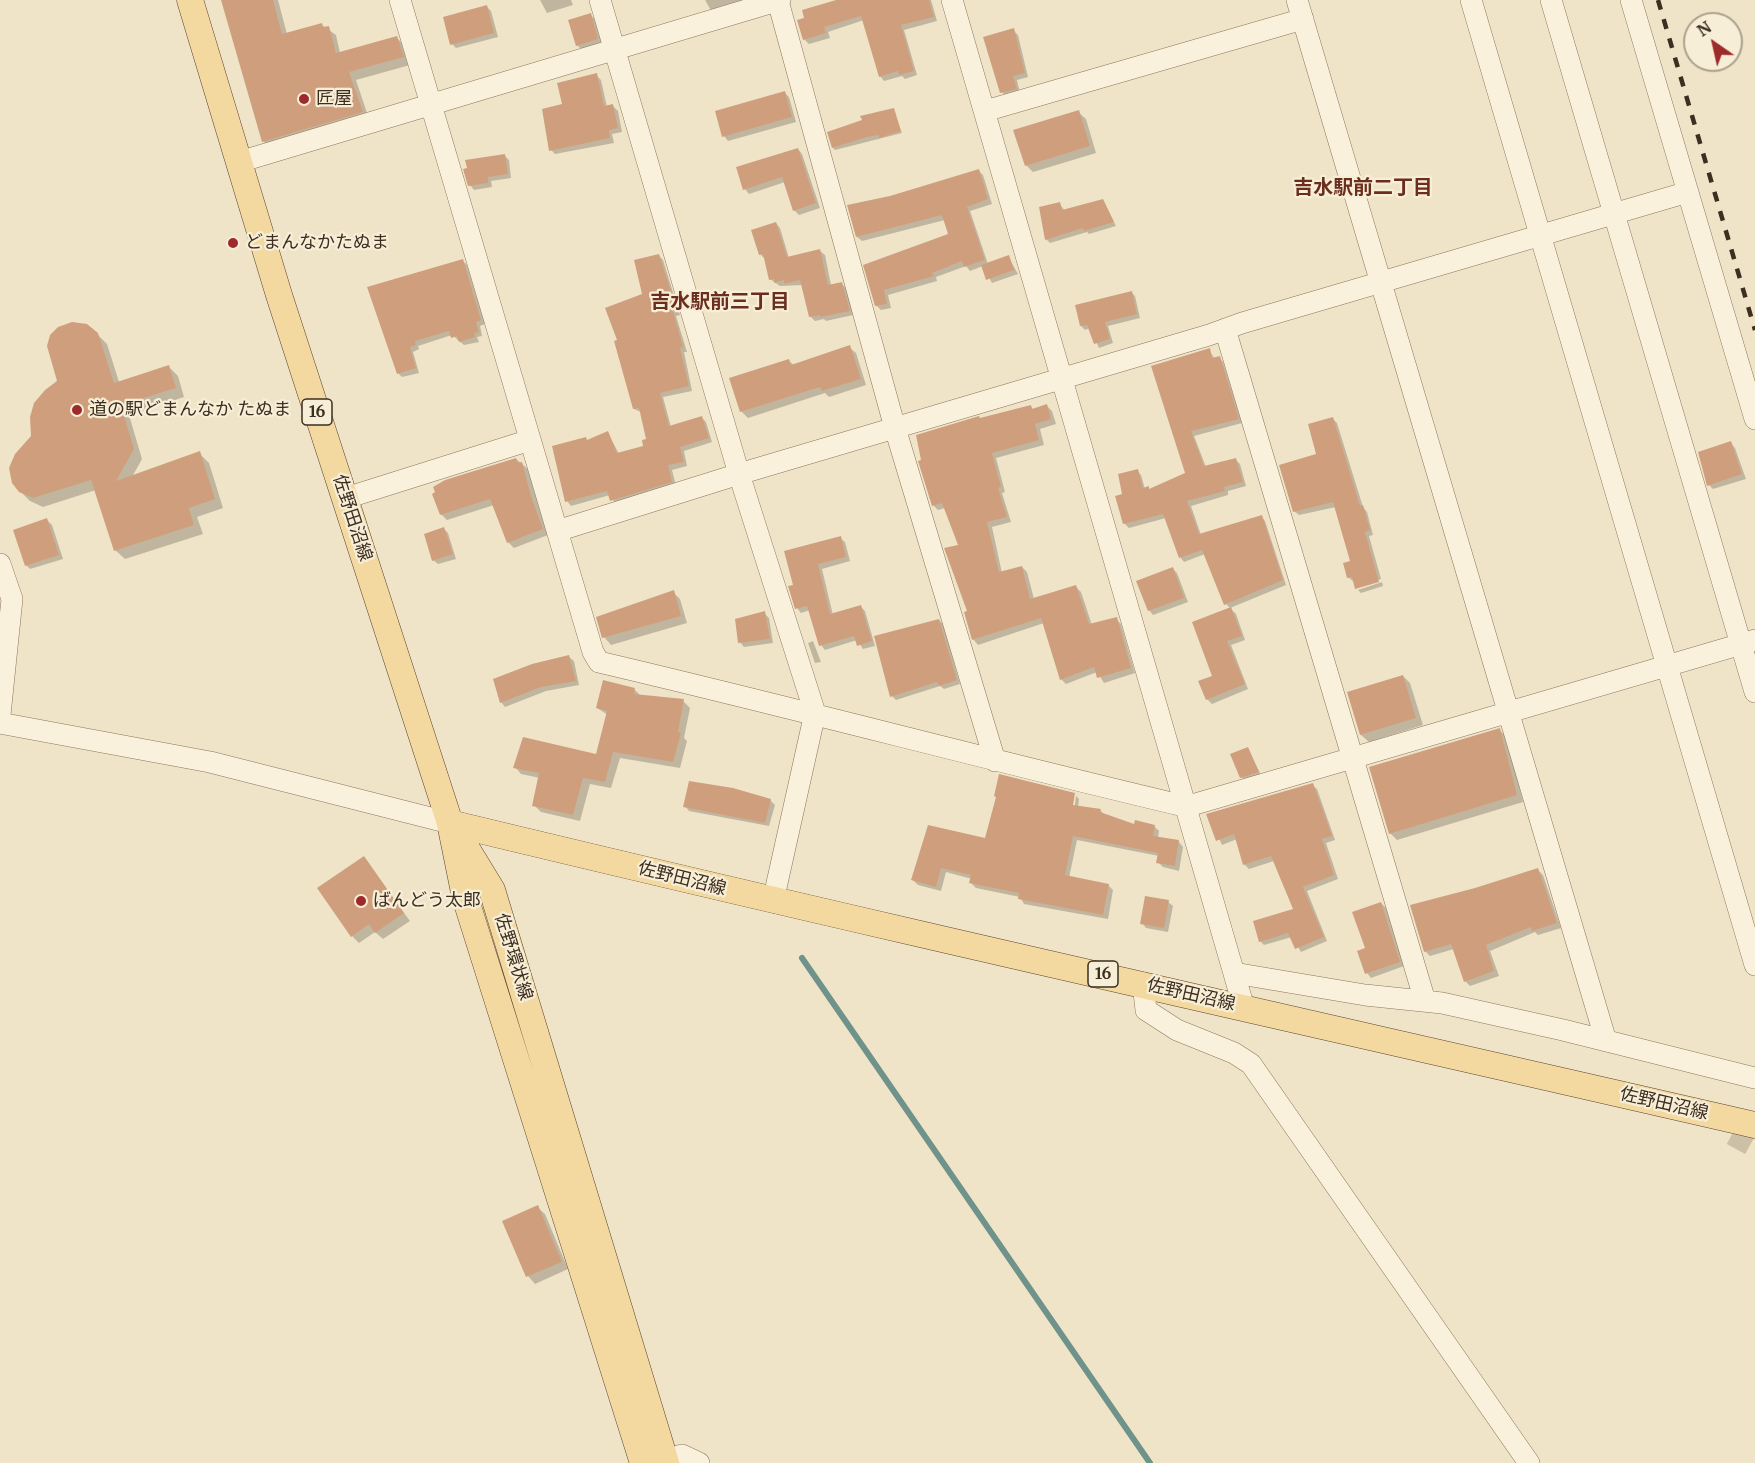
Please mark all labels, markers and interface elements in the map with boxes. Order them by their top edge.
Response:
north arrow [1683,12,1743,72]
text: N [1693,17,1715,41]
place label: 匠屋 [316,88,352,110]
marker: 匠屋 [297,92,311,106]
district label: 吉水駅前二丁目 [1293,176,1433,200]
place label: どまんなかたぬま [245,232,389,254]
marker: どまんなかたぬま [226,236,240,250]
district label: 吉水駅前三丁目 [650,290,790,314]
place label: 道の駅どまんなか たぬま [89,399,291,421]
road number: 16 [302,399,332,425]
marker: 道の駅どまんなか たぬま [70,403,84,417]
street label: 佐野田沼線 [328,472,376,564]
street label: 佐野田沼線 [636,858,728,900]
place label: ばんどう太郎 [373,890,481,912]
marker: ばんどう太郎 [354,894,368,908]
street label: 佐野環状線 [490,911,536,1003]
road number: 16 [1088,961,1118,987]
street label: 佐野田沼線 [1145,974,1237,1016]
street label: 佐野田沼線 [1618,1083,1710,1125]

